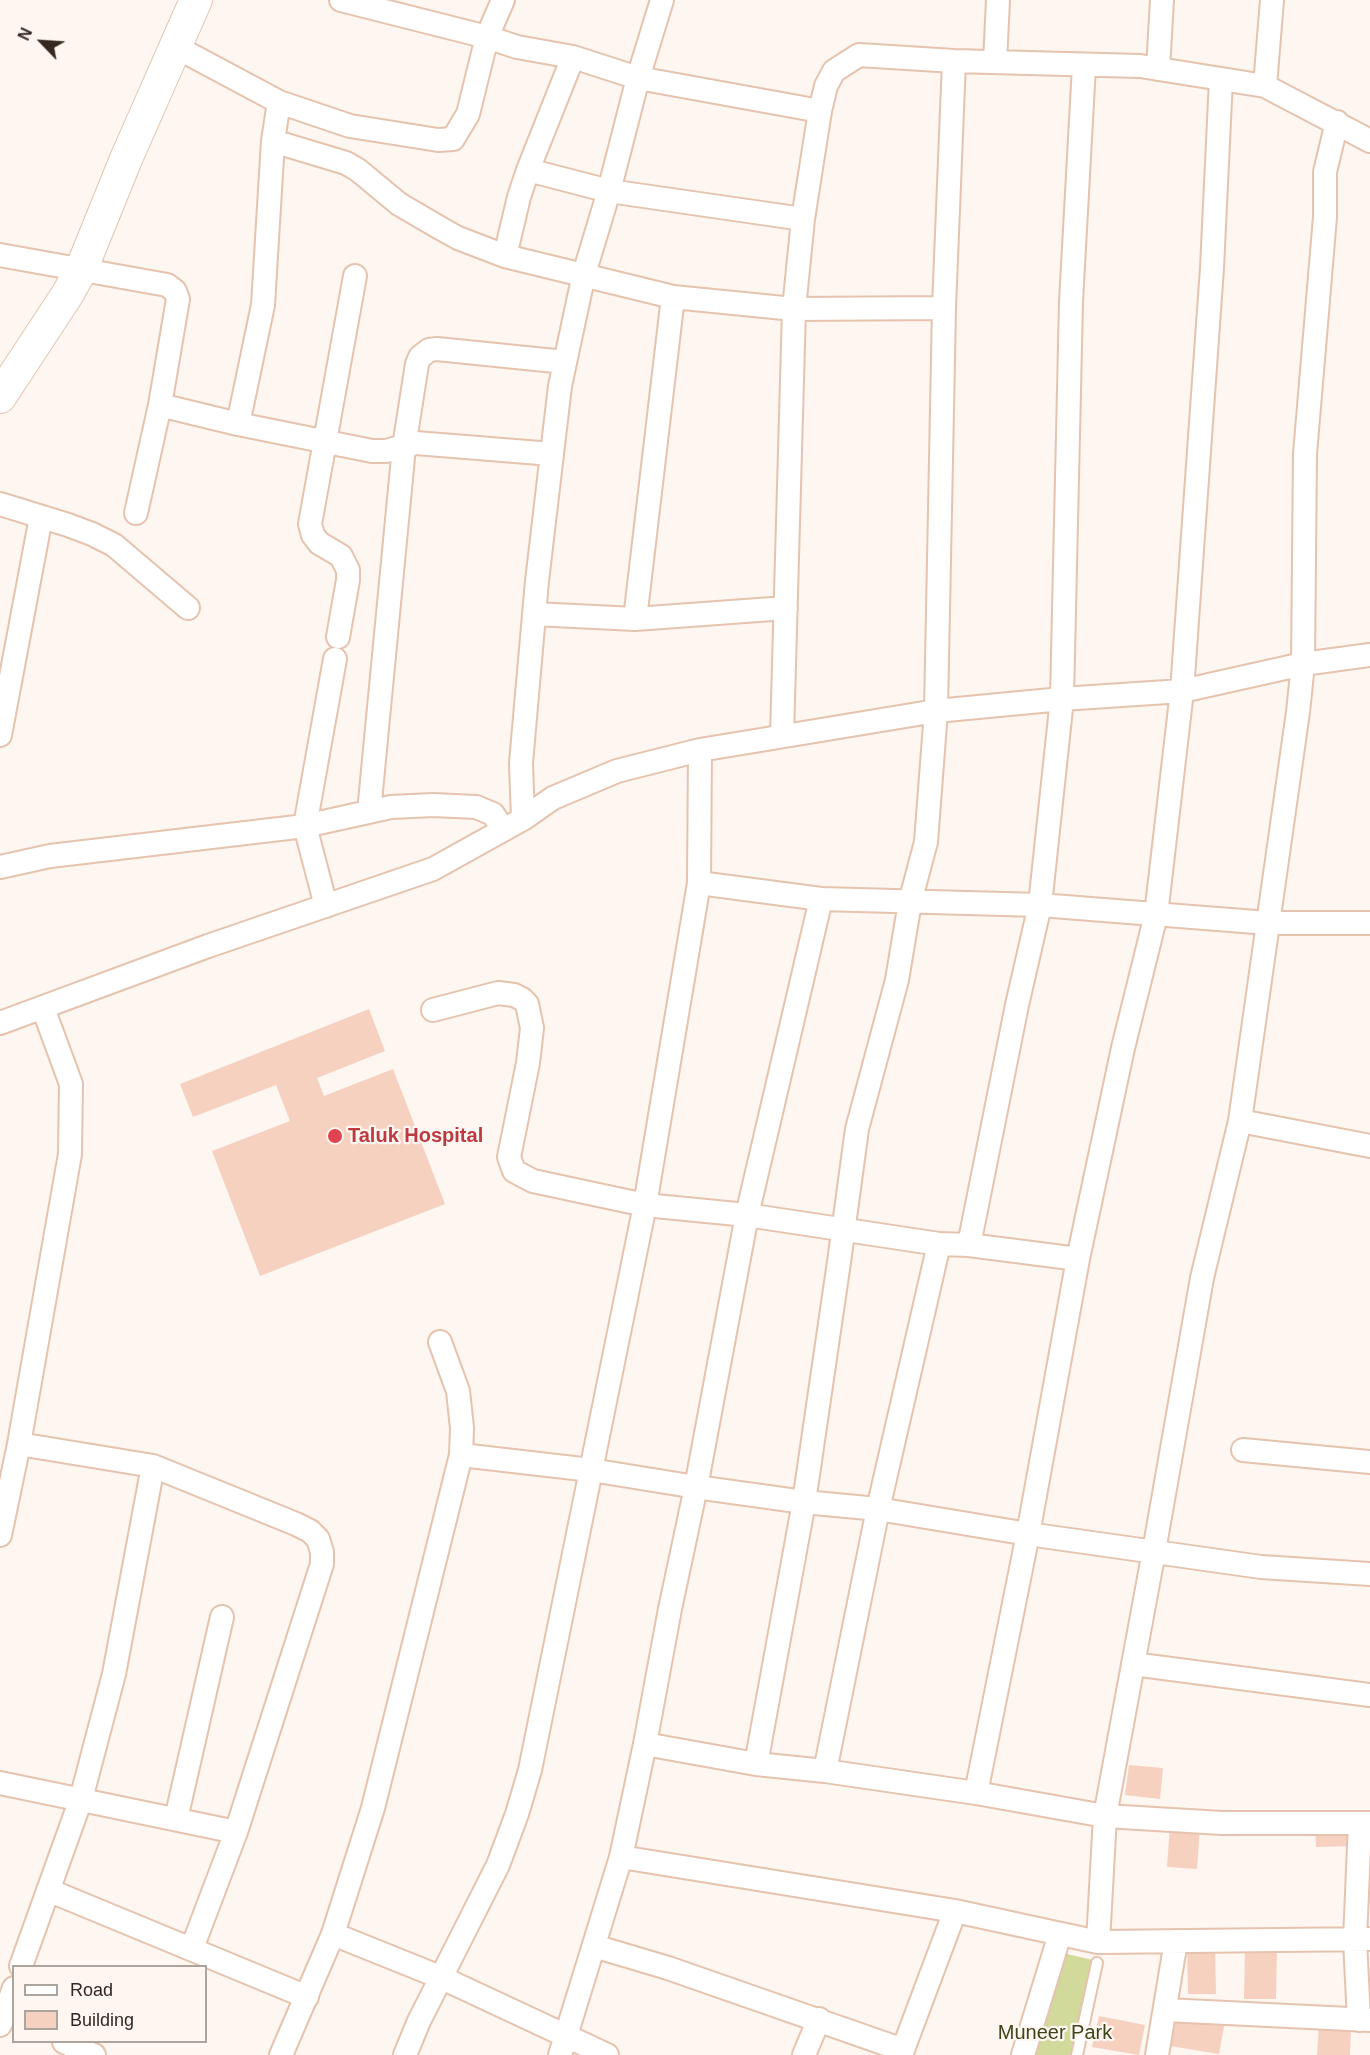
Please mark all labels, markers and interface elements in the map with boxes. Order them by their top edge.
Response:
north arrow [12,12,72,72]
text: N [15,25,35,43]
place label: Taluk Hospital [348,1124,483,1148]
marker: Taluk Hospital [326,1127,344,1145]
legend [12,1965,207,2043]
text: Road [70,1980,113,2000]
text: Building [70,2010,134,2030]
park label: Muneer Park [998,2021,1112,2045]

